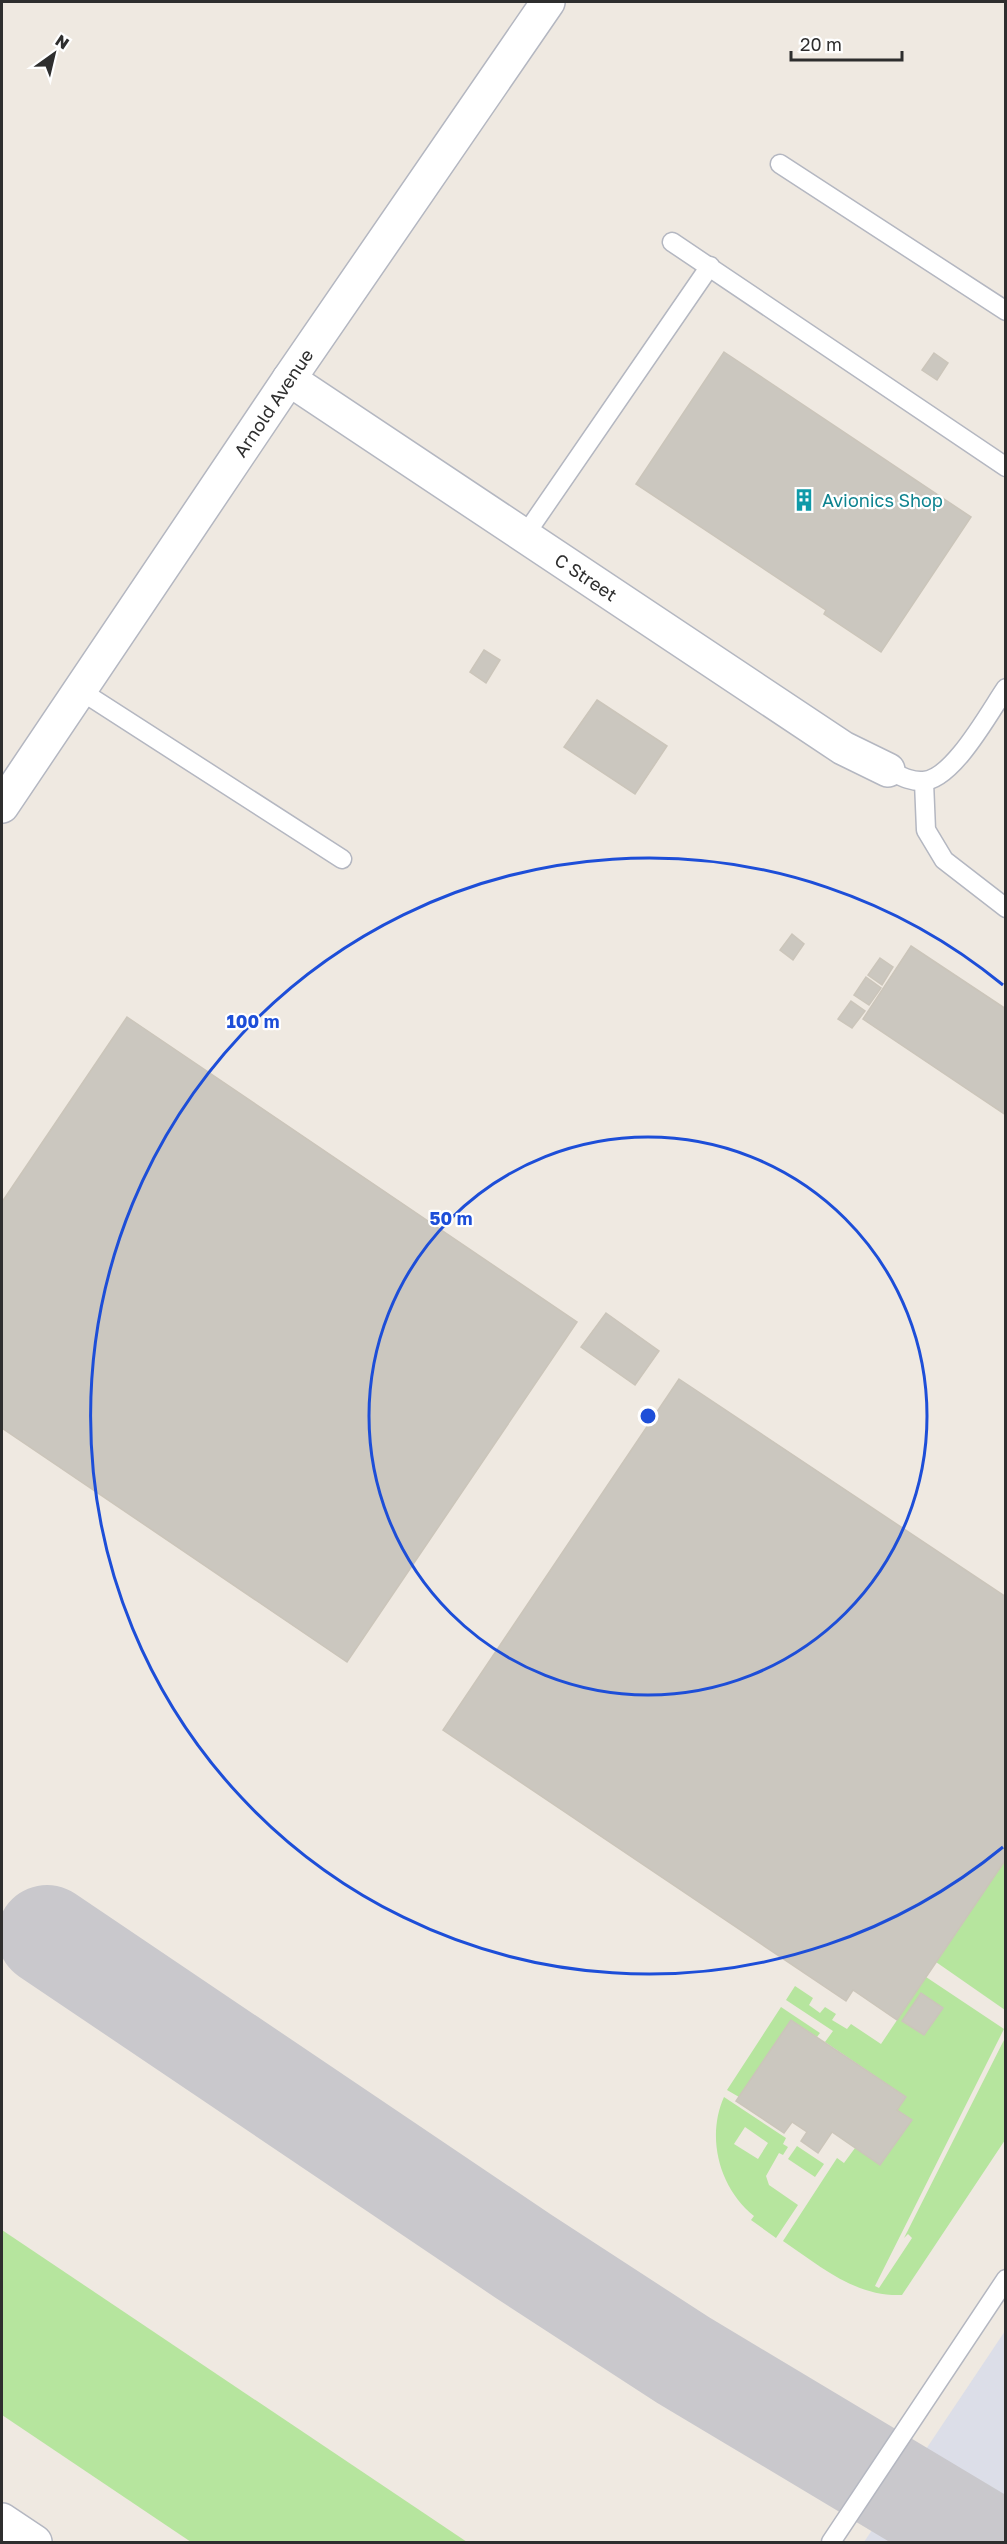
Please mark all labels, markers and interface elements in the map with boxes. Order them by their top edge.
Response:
north arrow [24,24,84,84]
scale bar [791,24,902,62]
text: N [52,30,73,53]
text: 20 m [800,33,842,55]
street label: Arnold Avenue [229,344,318,461]
building icon: Avionics Shop [791,487,817,513]
place label: Avionics Shop [822,489,943,511]
street label: C Street [551,548,621,605]
text: 100 m [227,1010,279,1032]
text: 50 m [430,1207,472,1229]
centre of rings [638,1406,658,1426]

